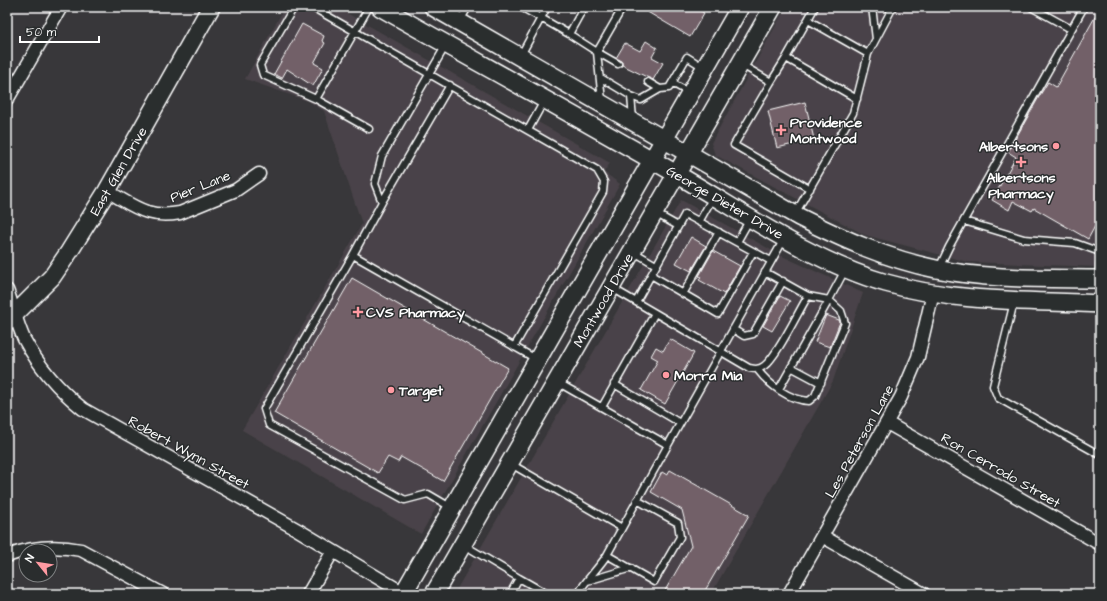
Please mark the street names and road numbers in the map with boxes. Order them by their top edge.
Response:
street label: East Glen Drive [85,123,153,220]
street label: George Dieter Drive [662,161,787,245]
street label: Pier Lane [167,166,234,208]
street label: Montwood Drive [569,249,639,351]
street label: Les Peterson Lane [821,381,899,502]
street label: Robert Wynn Street [124,411,253,495]
street label: Ron Cerrodo Street [937,428,1064,513]

